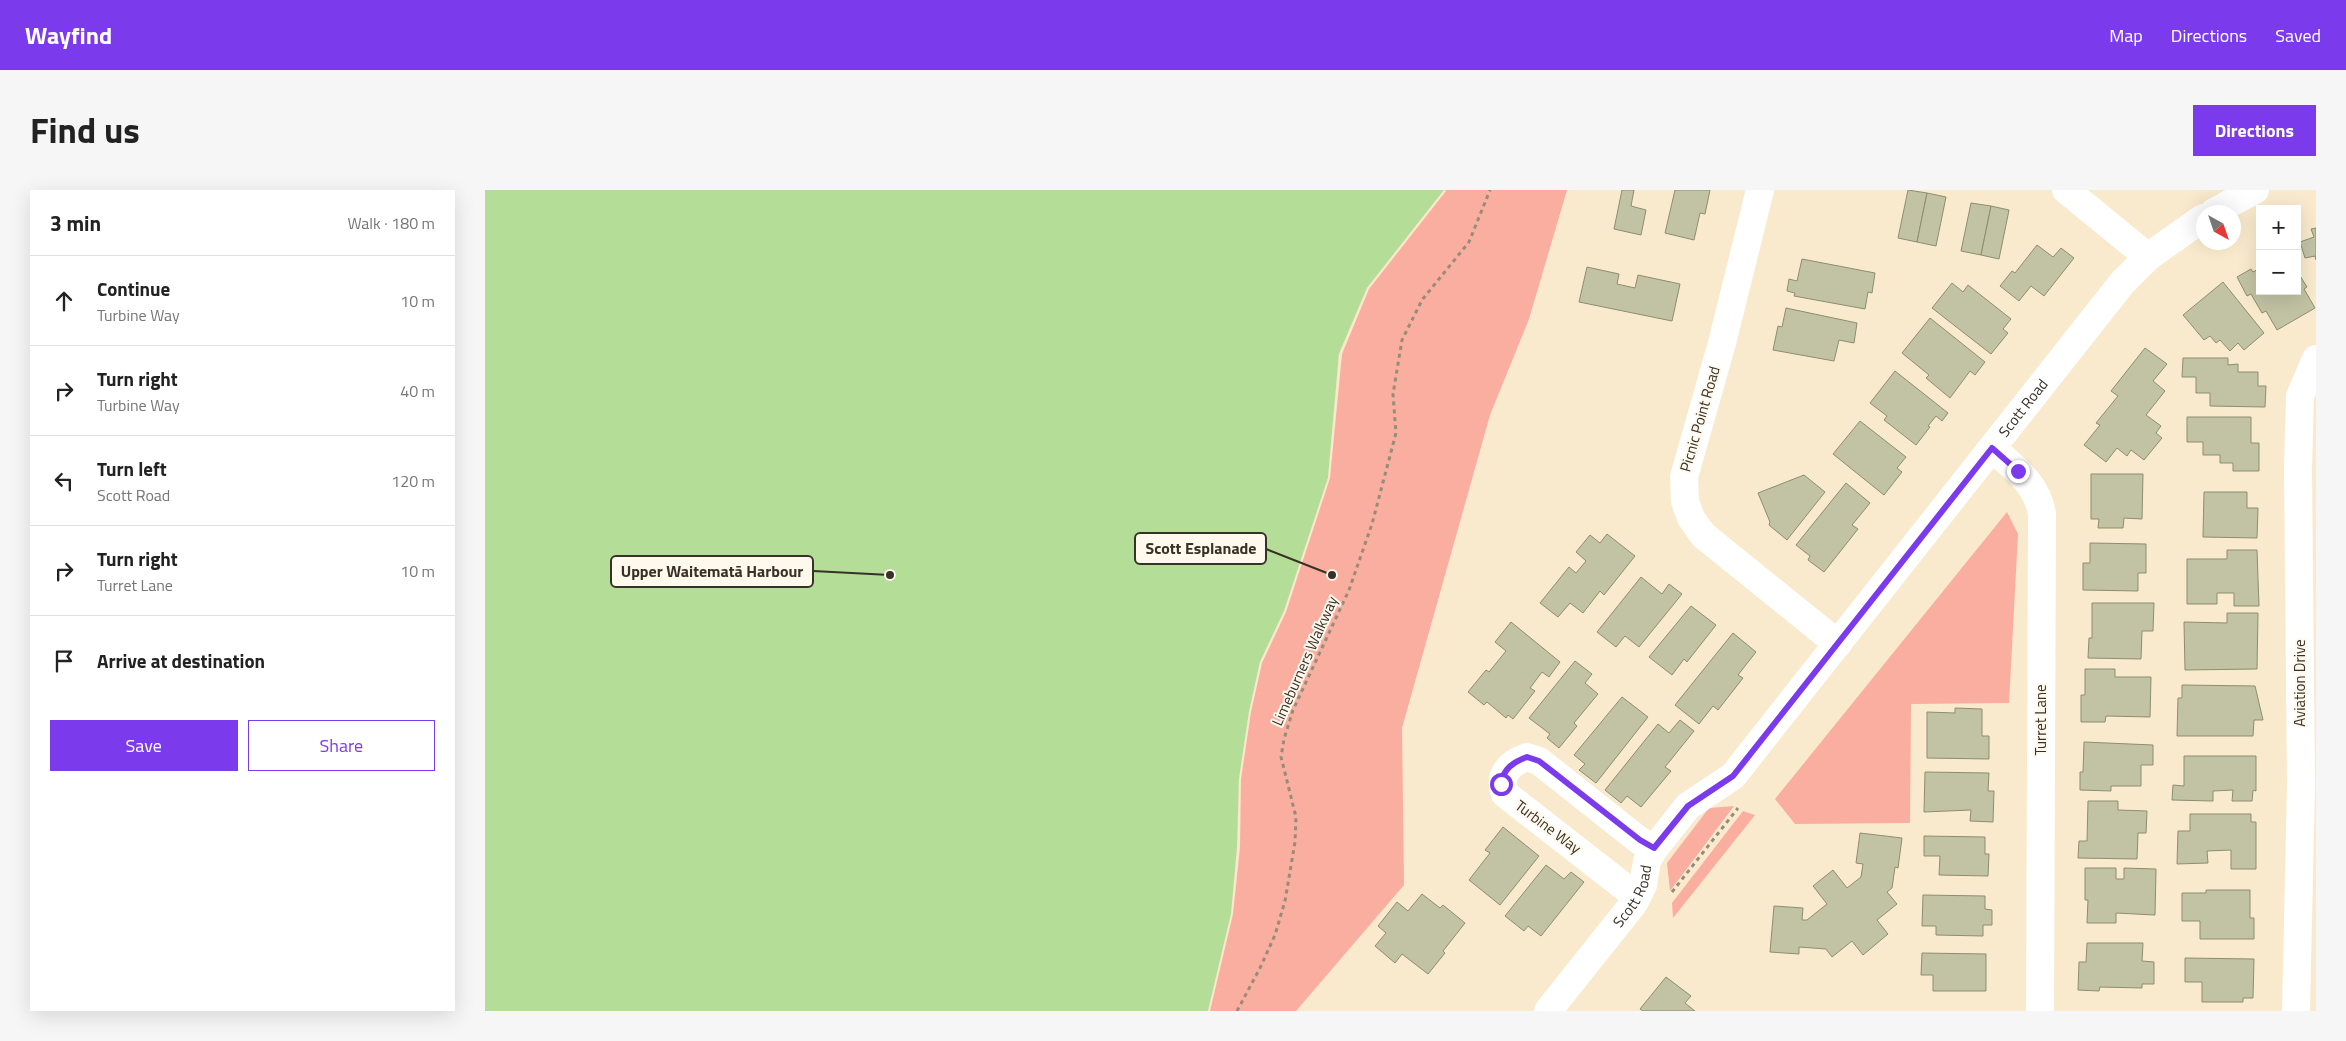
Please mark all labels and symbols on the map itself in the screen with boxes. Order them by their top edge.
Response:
north arrow [2196,205,2241,250]
street label: Picnic Point Road [1673,363,1726,474]
street label: Scott Road [1993,374,2053,442]
route end [2007,460,2030,483]
callout: Scott Esplanade [1135,533,1266,564]
text: Scott Esplanade [1145,536,1257,560]
callout: Upper Waitematā Harbour [611,556,813,587]
text: Upper Waitematā Harbour [621,559,803,583]
street label: Limeburners Walkway [1266,592,1344,729]
street label: Aviation Drive [2288,639,2311,727]
street label: Turret Lane [2029,684,2052,756]
route start [1490,773,1513,796]
street label: Turbine Way [1510,794,1586,859]
street label: Scott Road [1607,863,1657,932]

